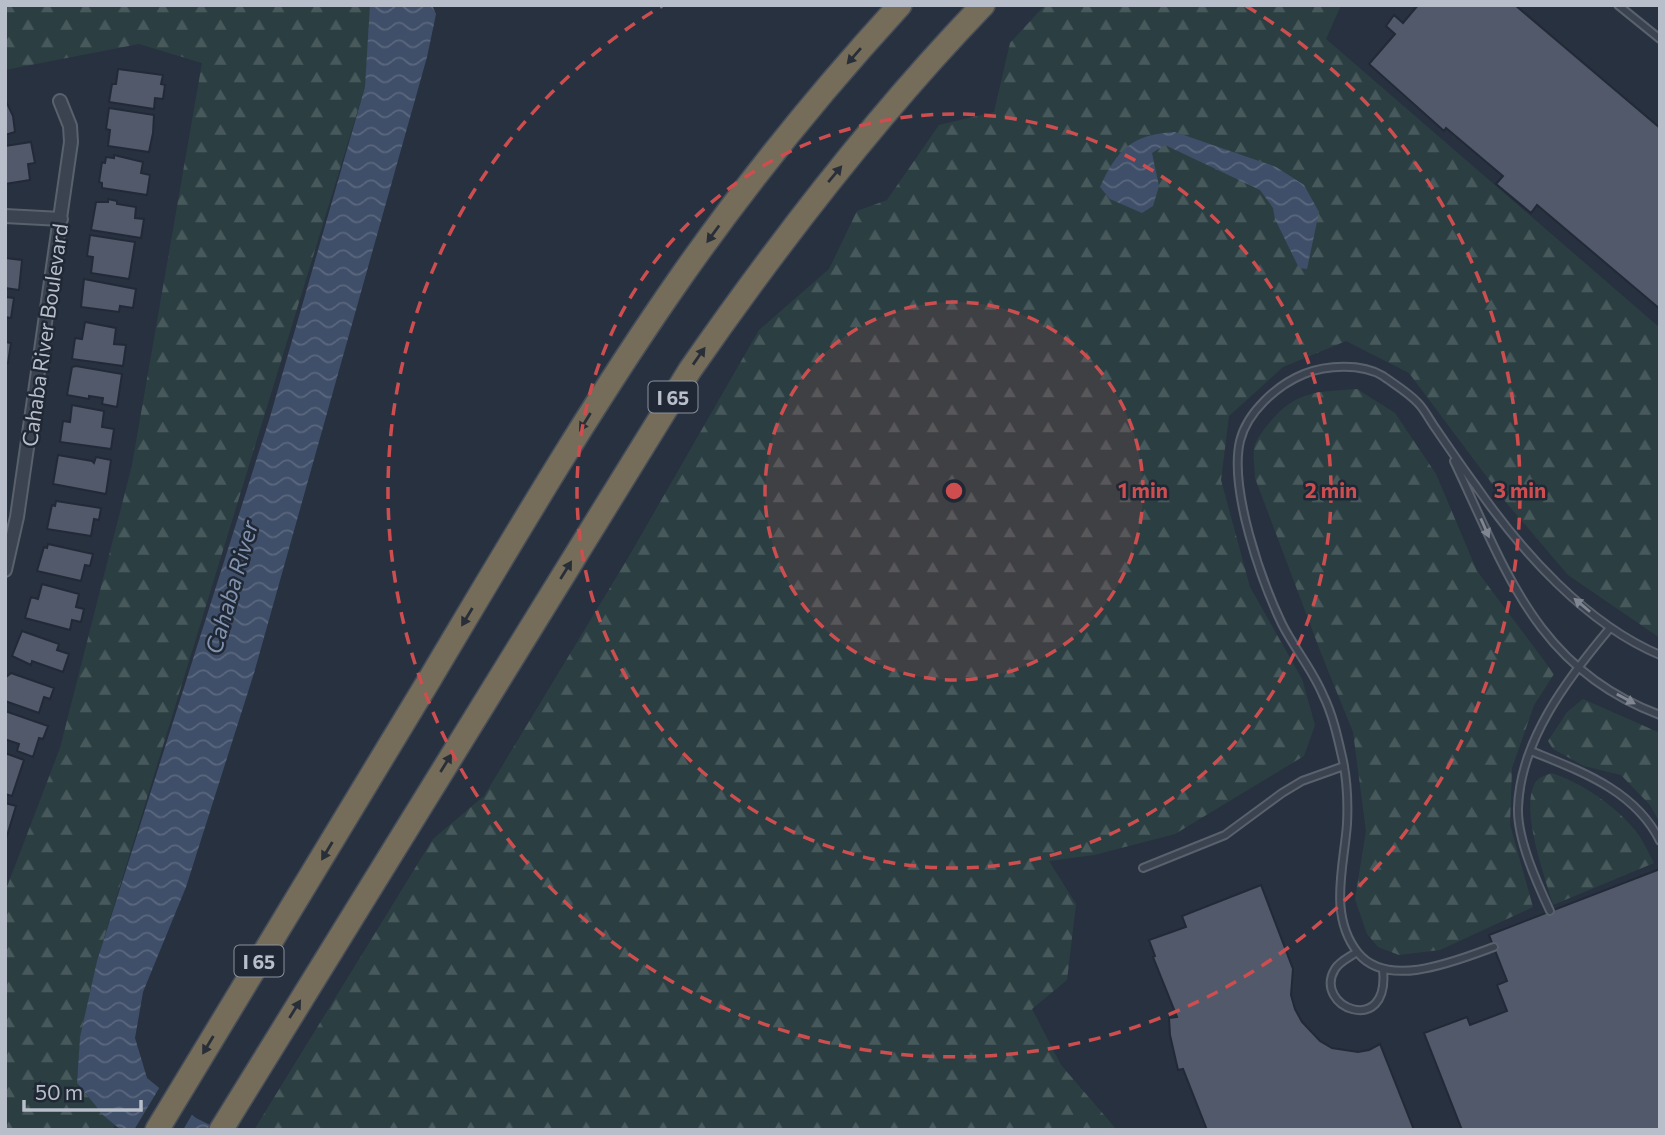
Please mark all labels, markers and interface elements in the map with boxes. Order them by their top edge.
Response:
one-way arrow [846,47,862,65]
one-way arrow [827,165,842,182]
street label: Cahaba River Boulevard [16,222,72,448]
one-way arrow [706,225,720,243]
one-way arrow [692,347,706,365]
road number: I 65 [648,382,698,412]
one-way arrow [578,412,591,432]
text: 1 min [1118,477,1168,502]
text: 2 min [1305,477,1357,502]
text: 3 min [1494,477,1546,502]
centre of rings [942,479,966,503]
water label: Cahaba River [199,516,264,657]
one-way arrow [1479,518,1491,538]
one-way arrow [559,560,572,579]
one-way arrow [1574,598,1591,613]
one-way arrow [461,607,473,626]
one-way arrow [1617,693,1636,705]
one-way arrow [439,754,452,773]
one-way arrow [320,841,333,860]
road number: I 65 [234,945,284,976]
one-way arrow [288,999,301,1018]
one-way arrow [202,1035,215,1054]
scale bar [24,1068,142,1112]
text: 50 m [35,1079,83,1104]

